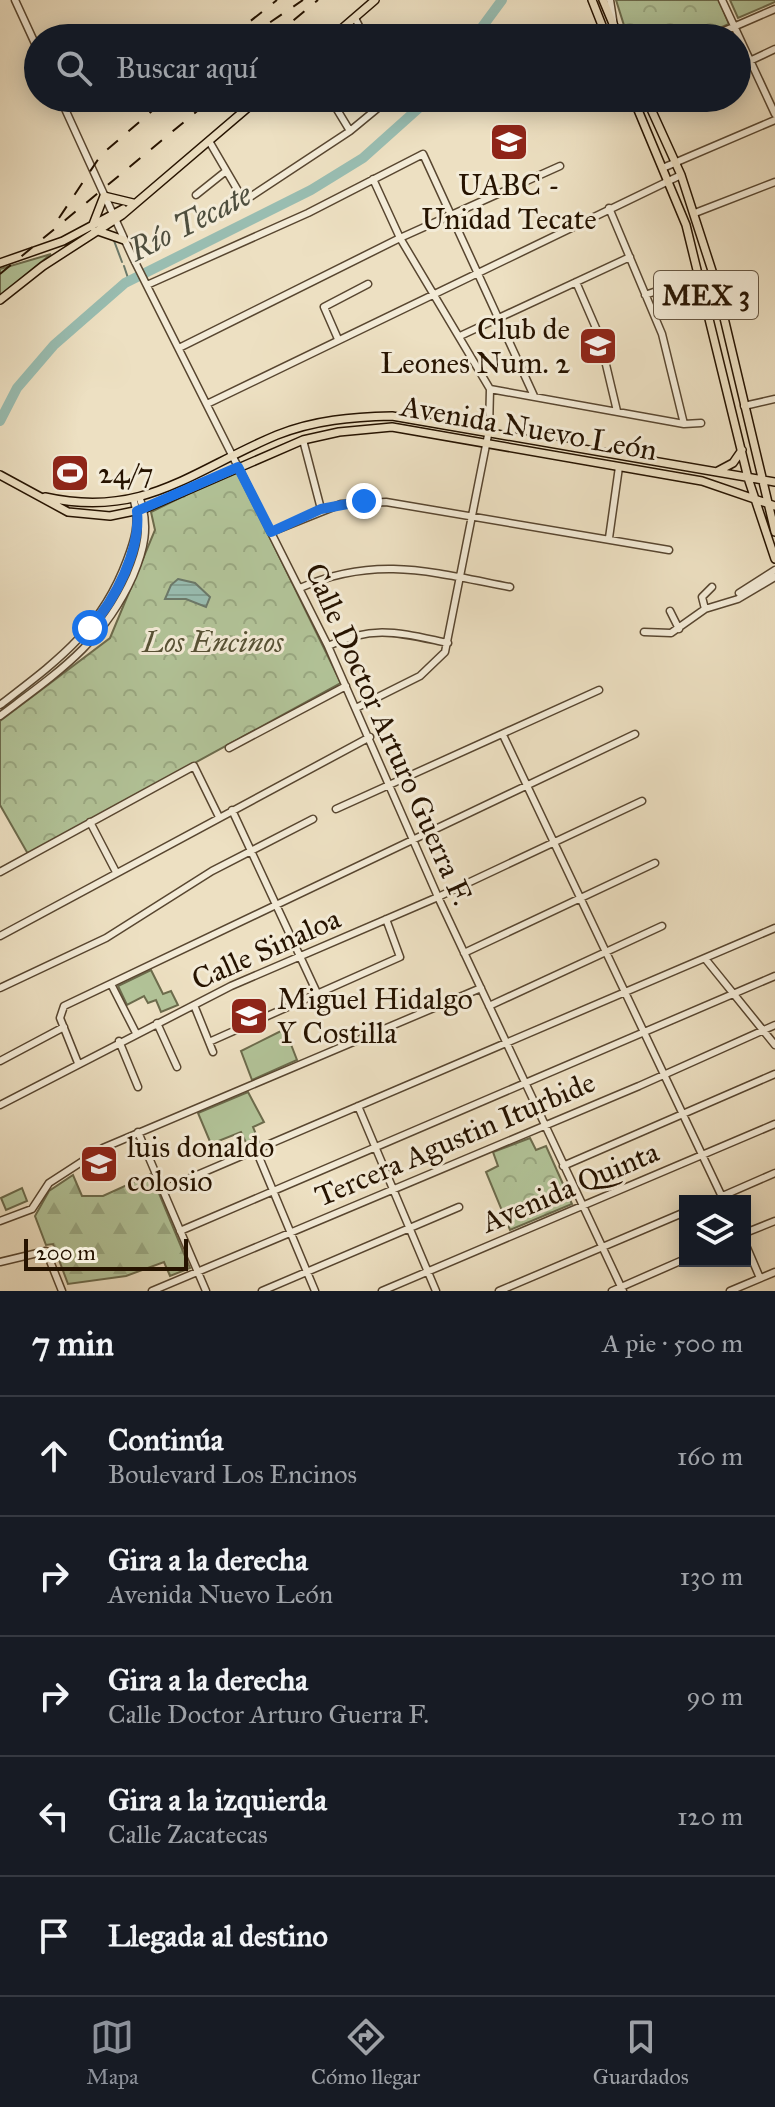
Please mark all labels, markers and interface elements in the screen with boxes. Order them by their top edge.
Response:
search box [24,24,751,112]
icon: search [52,46,96,90]
text: Buscar aquí [116,50,257,86]
school or university icon: UABC - Unidad Tecate [488,121,530,163]
place label: UABC - Unidad Tecate [421,167,597,237]
water label: Río Tecate [122,175,259,270]
road number: MEX 3 [654,271,758,319]
place label: Club de Leones Num. 2 [380,311,570,381]
school or university icon: Club de Leones Num. 2 [577,325,619,367]
street label: Avenida Nuevo León [396,387,660,468]
sports icon: 24/7 [49,452,91,494]
place label: 24/7 [98,455,154,491]
route end [346,483,382,519]
street label: Calle Doctor Arturo Guerra F. [297,558,481,910]
route start [72,610,108,646]
park label: Los Encinos [141,624,285,660]
street label: Calle Sinaloa [186,900,346,998]
place label: Miguel Hidalgo Y Costilla [277,981,473,1051]
school or university icon: Miguel Hidalgo Y Costilla [228,995,270,1037]
street label: Tercera Agustin Iturbide [310,1064,600,1214]
place label: luis donaldo colosio [127,1129,274,1199]
street label: Avenida Quinta [474,1133,664,1241]
school or university icon: luis donaldo colosio [78,1143,120,1185]
map controls [679,1195,751,1267]
button: layers [679,1195,751,1267]
scale bar [24,1235,188,1271]
text: 200 m [36,1239,96,1266]
text: 7 min [32,1323,114,1364]
text: A pie · 500 m [602,1327,743,1359]
text: Continúa [108,1422,224,1458]
icon: ahead [32,1434,76,1478]
text: 160 m [677,1440,743,1472]
text: Boulevard Los Encinos [108,1458,357,1490]
text: Gira a la derecha [108,1542,308,1578]
icon: right [32,1554,76,1598]
text: 130 m [680,1560,743,1592]
text: Avenida Nuevo León [108,1578,333,1610]
text: Gira a la derecha [108,1662,308,1698]
icon: right [32,1674,76,1718]
text: 90 m [686,1680,743,1712]
text: Calle Doctor Arturo Guerra F. [108,1698,429,1730]
text: Gira a la izquierda [108,1782,327,1818]
icon: left [32,1794,76,1838]
text: 120 m [677,1800,743,1832]
text: Calle Zacatecas [108,1818,268,1850]
icon: arrive [32,1914,76,1958]
text: Llegada al destino [108,1918,328,1954]
tab: Mapa [86,2015,139,2090]
tab: Cómo llegar [311,2015,420,2090]
tab: Guardados [593,2015,689,2090]

